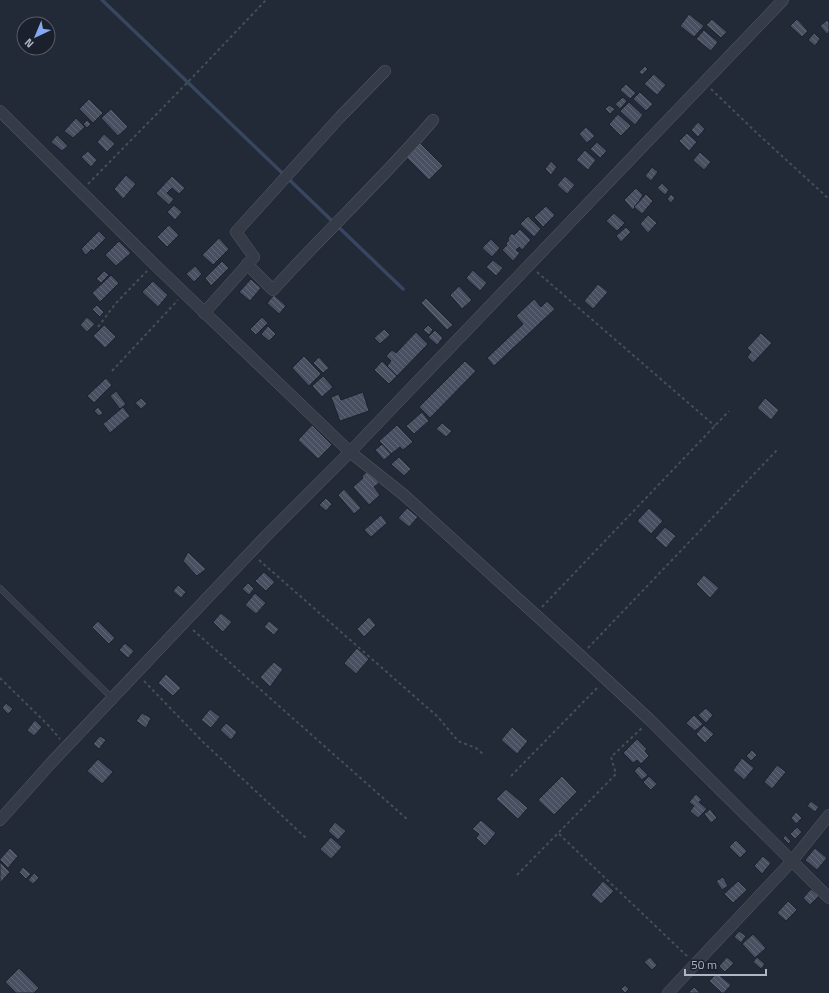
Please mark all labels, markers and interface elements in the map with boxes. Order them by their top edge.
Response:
north arrow [16,16,56,56]
text: N [21,35,37,52]
scale bar [685,951,766,977]
text: 50 m [691,955,717,974]

